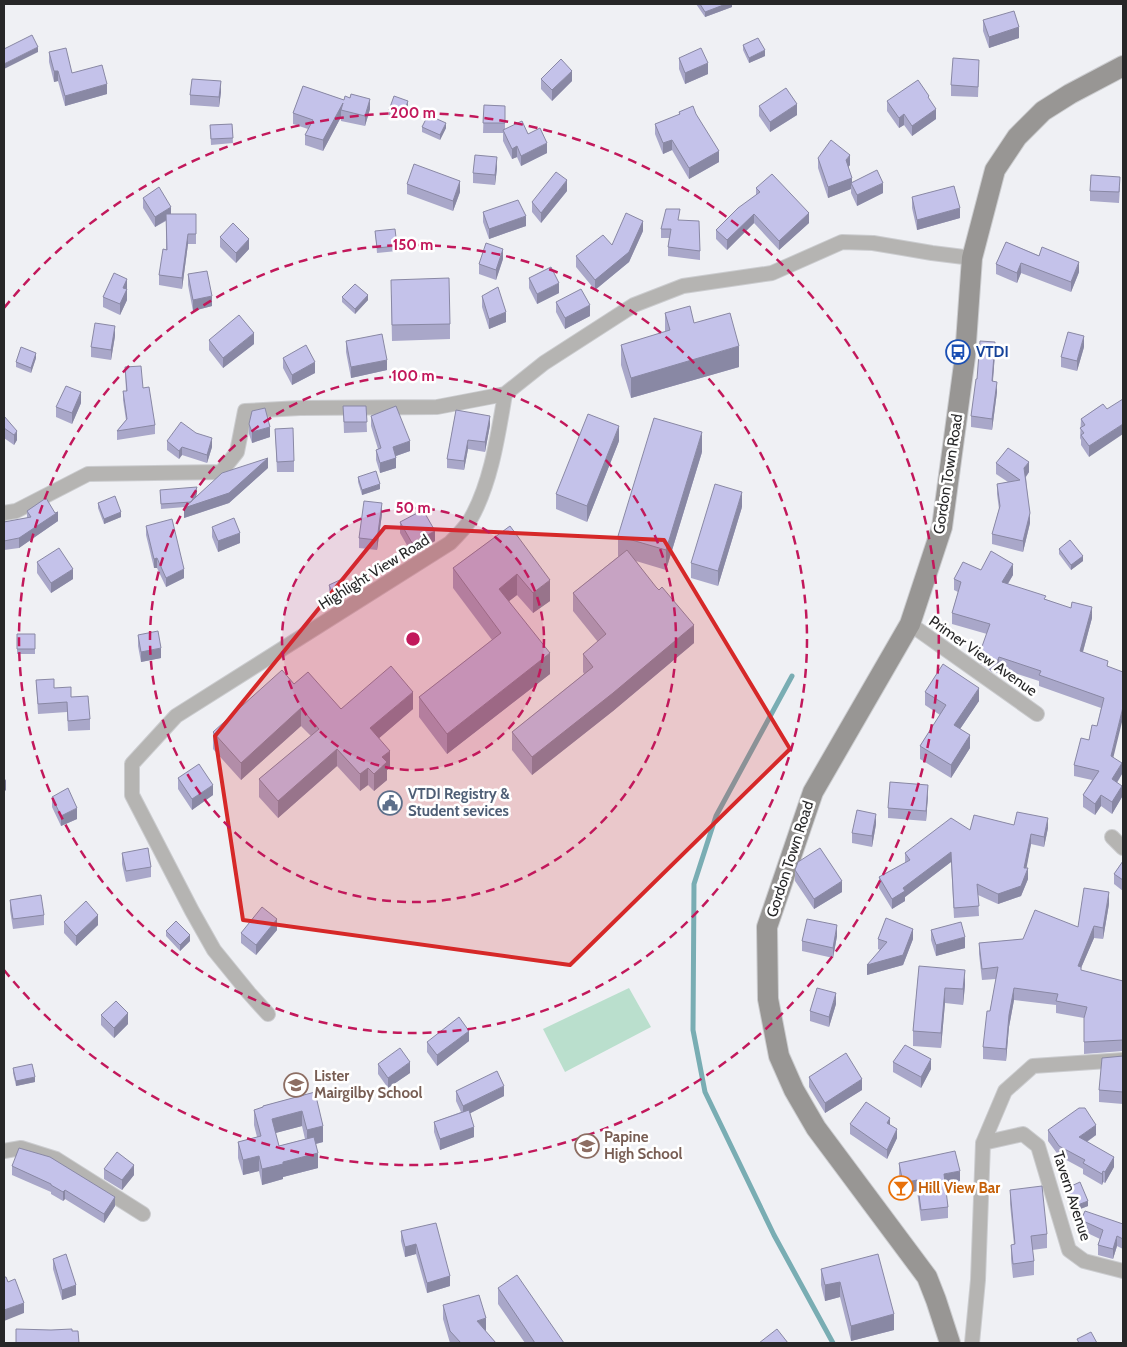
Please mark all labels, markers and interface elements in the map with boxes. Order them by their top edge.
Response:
text: 200 m [390,104,436,122]
text: 150 m [393,236,433,254]
bus stop icon: VTDI [945,339,971,365]
place label: VTDI [976,343,1009,361]
text: 100 m [391,367,435,385]
street label: Gordon Town Road [930,413,966,535]
text: 50 m [395,499,431,517]
street label: Highlight View Road [315,531,433,613]
street label: Primer View Avenue [925,612,1041,700]
centre of rings [404,630,422,648]
place label: VTDI Registry & Student sevices [408,785,510,820]
public building icon: VTDI Registry & Student sevices [377,790,403,816]
street label: Gordon Town Road [763,799,817,919]
place label: Lister Mairgilby School [314,1067,422,1102]
school or university icon: Lister Mairgilby School [283,1072,309,1098]
place label: Papine High School [604,1128,682,1163]
school or university icon: Papine High School [574,1133,600,1159]
street label: Tavern Avenue [1049,1149,1095,1243]
bar icon: Hill View Bar [888,1175,914,1201]
place label: Hill View Bar [918,1179,1000,1197]

